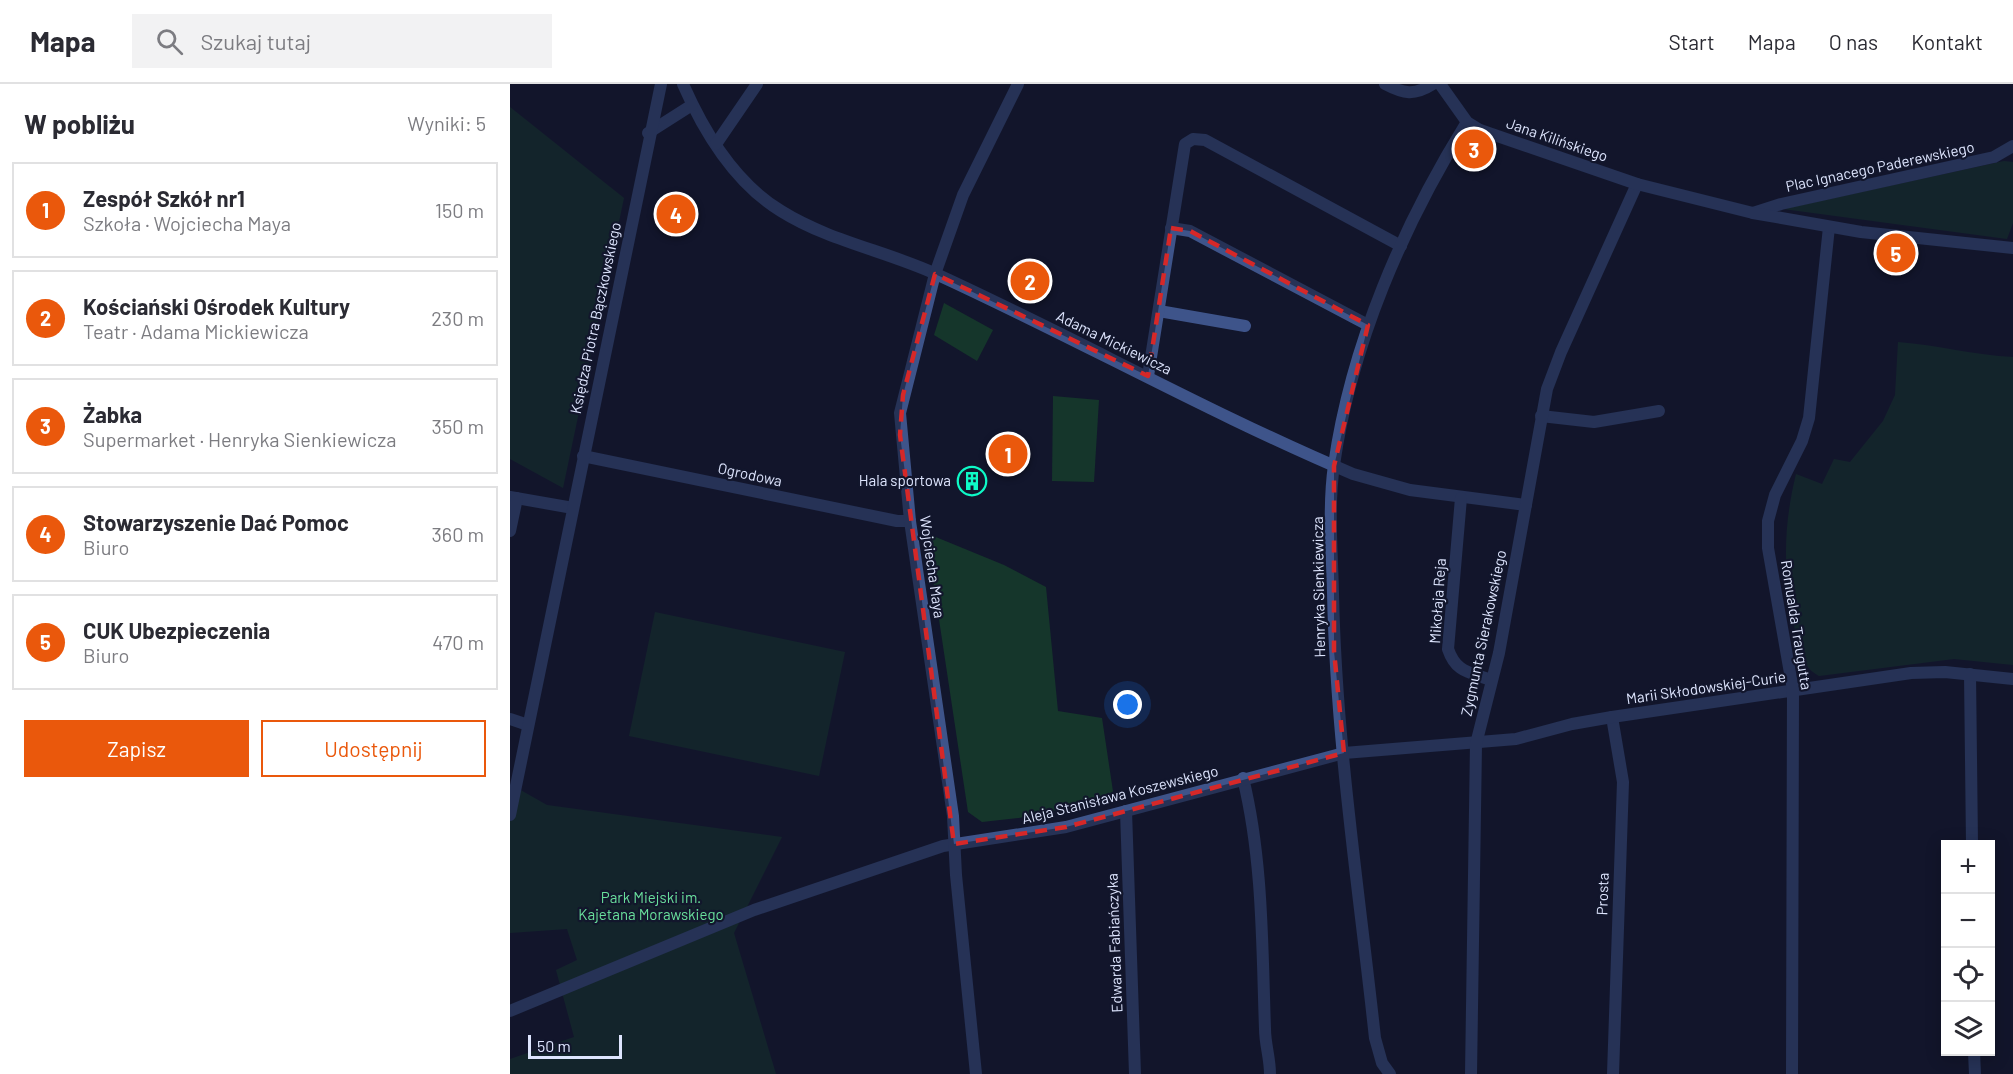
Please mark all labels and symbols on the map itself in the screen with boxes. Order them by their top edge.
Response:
street label: Jana Kilińskiego [1504,113,1610,165]
pin: 3 [1454,126,1494,172]
street label: Plac Ignacego Paderewskiego [1784,137,1976,195]
pin: 4 [656,192,696,236]
street label: Księdza Piotra Bączkowskiego [566,220,624,415]
pin: 5 [1876,230,1916,276]
pin: 2 [1010,258,1050,304]
street label: Adama Mickiewicza [1054,306,1175,378]
pin: 1 [988,432,1028,476]
street label: Ogrodowa [716,458,784,490]
building icon: Hala sportowa [956,465,988,497]
place label: Hala sportowa [859,471,951,489]
street label: Wojciecha Maya [917,515,949,619]
street label: Henryka Sienkiewicza [1308,516,1328,658]
street label: Zygmunta Sierakowskiego [1457,548,1509,718]
street label: Mikołaja Reja [1425,558,1449,644]
street label: Romualda Traugutta [1778,559,1816,691]
street label: Marii Skłodowskiej-Curie [1625,667,1787,707]
your location [1113,690,1142,719]
street label: Aleja Stanisława Koszewskiego [1020,761,1220,827]
street label: Prosta [1592,872,1612,916]
street label: Edwarda Fabiańczyka [1103,873,1125,1013]
park label: Park Miejski im. Kajetana Morawskiego [578,888,724,923]
scale bar [528,1032,622,1060]

